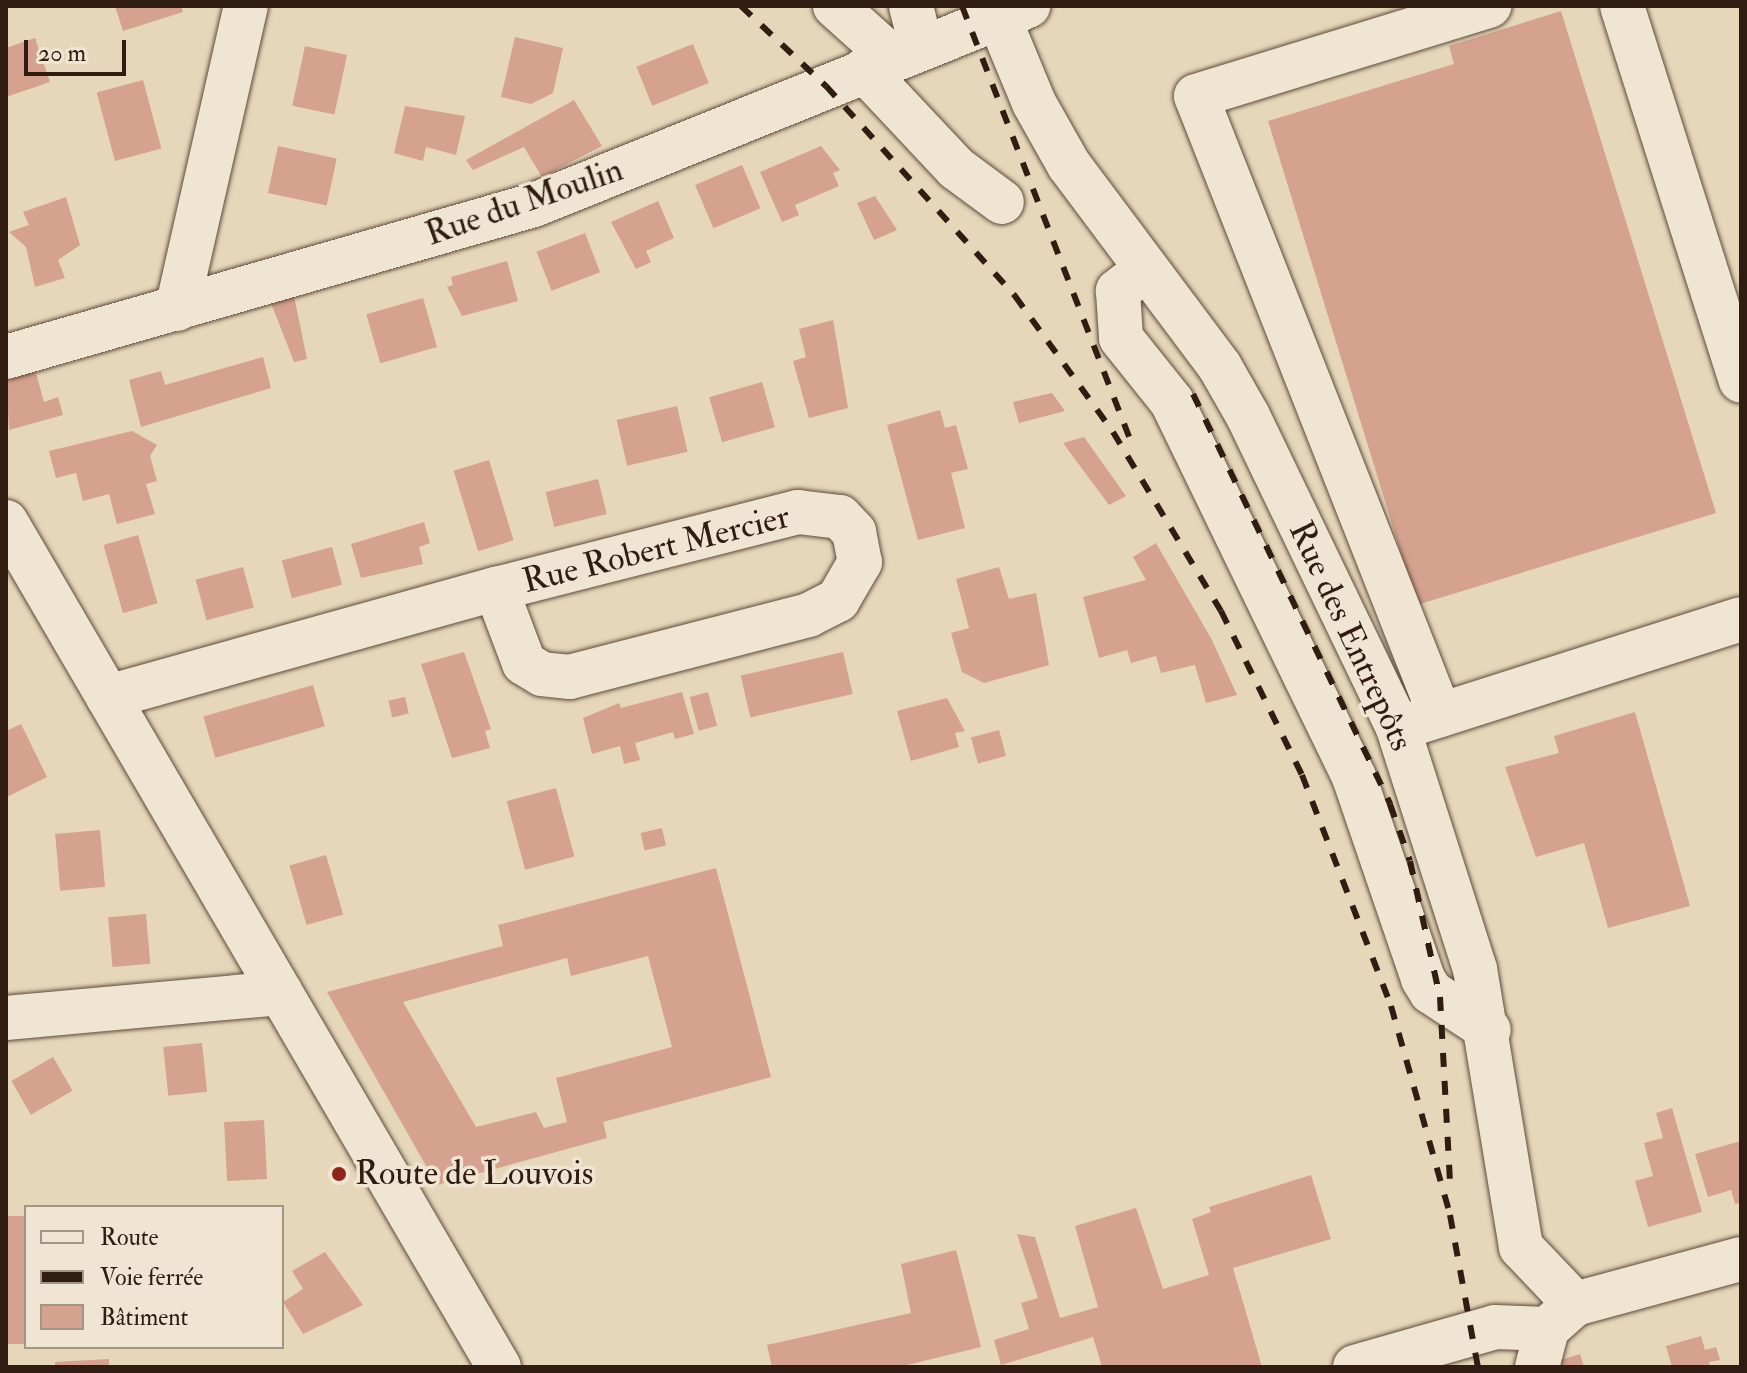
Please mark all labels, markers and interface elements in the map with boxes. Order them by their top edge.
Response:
scale bar [28,24,130,74]
text: 20 m [38,38,86,69]
street label: Rue du Moulin [420,149,628,255]
street label: Rue Robert Mercier [518,496,794,602]
street label: Rue des Entrepôts [1280,515,1422,757]
place label: Route de Louvois [355,1154,593,1194]
marker: Route de Louvois [330,1165,348,1183]
legend [24,1205,284,1349]
text: Route [100,1222,159,1253]
text: Voie ferrée [100,1262,203,1293]
text: Bâtiment [100,1302,188,1333]

